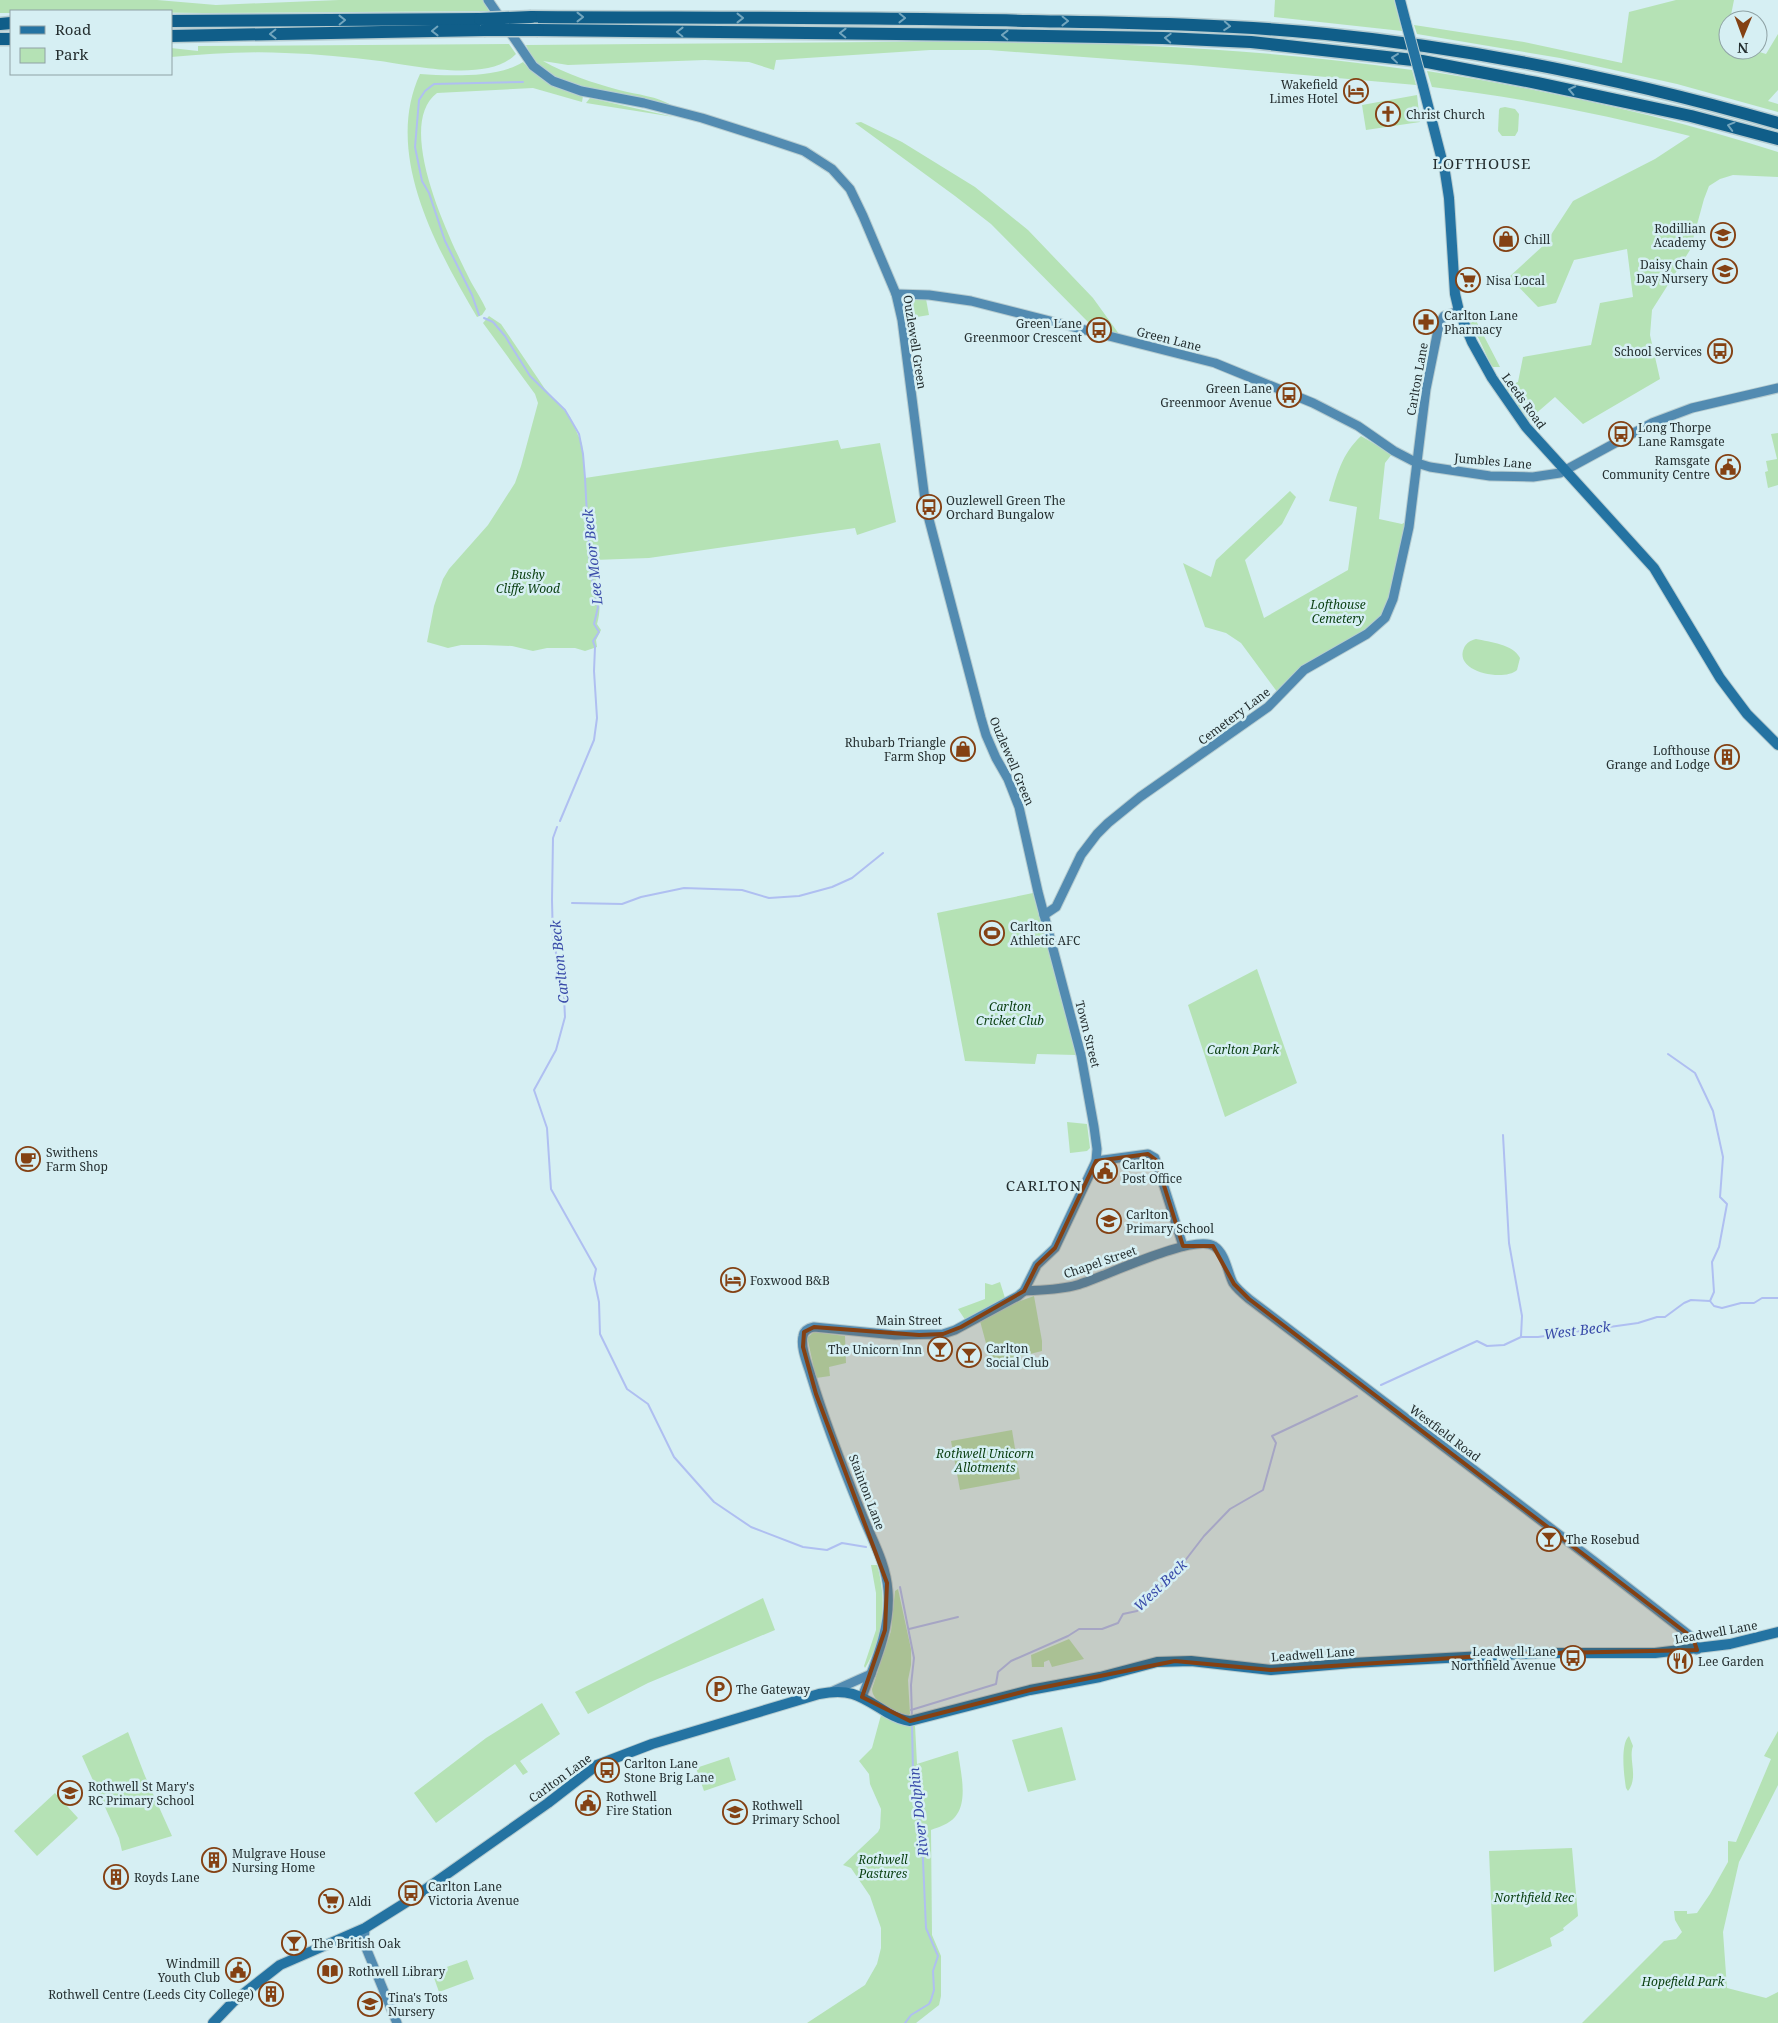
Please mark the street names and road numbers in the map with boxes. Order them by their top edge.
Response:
street label: Ouzlewell Green [899,294,931,390]
street label: Green Lane [1135,323,1203,355]
street label: Carlton Lane [1402,341,1432,417]
street label: Leeds Road [1498,370,1550,433]
street label: Jumbles Lane [1453,449,1532,473]
street label: Cemetery Lane [1194,683,1274,749]
street label: Ouzlewell Green [986,714,1038,808]
street label: Town Street [1071,999,1105,1069]
street label: Chapel Street [1061,1242,1139,1282]
street label: Main Street [876,1312,942,1329]
street label: Westfield Road [1406,1401,1485,1466]
street label: Stainton Lane [845,1452,889,1532]
street label: Leadwell Lane [1673,1616,1759,1648]
street label: Leadwell Lane [1271,1643,1355,1665]
street label: Carlton Lane [525,1749,595,1807]

